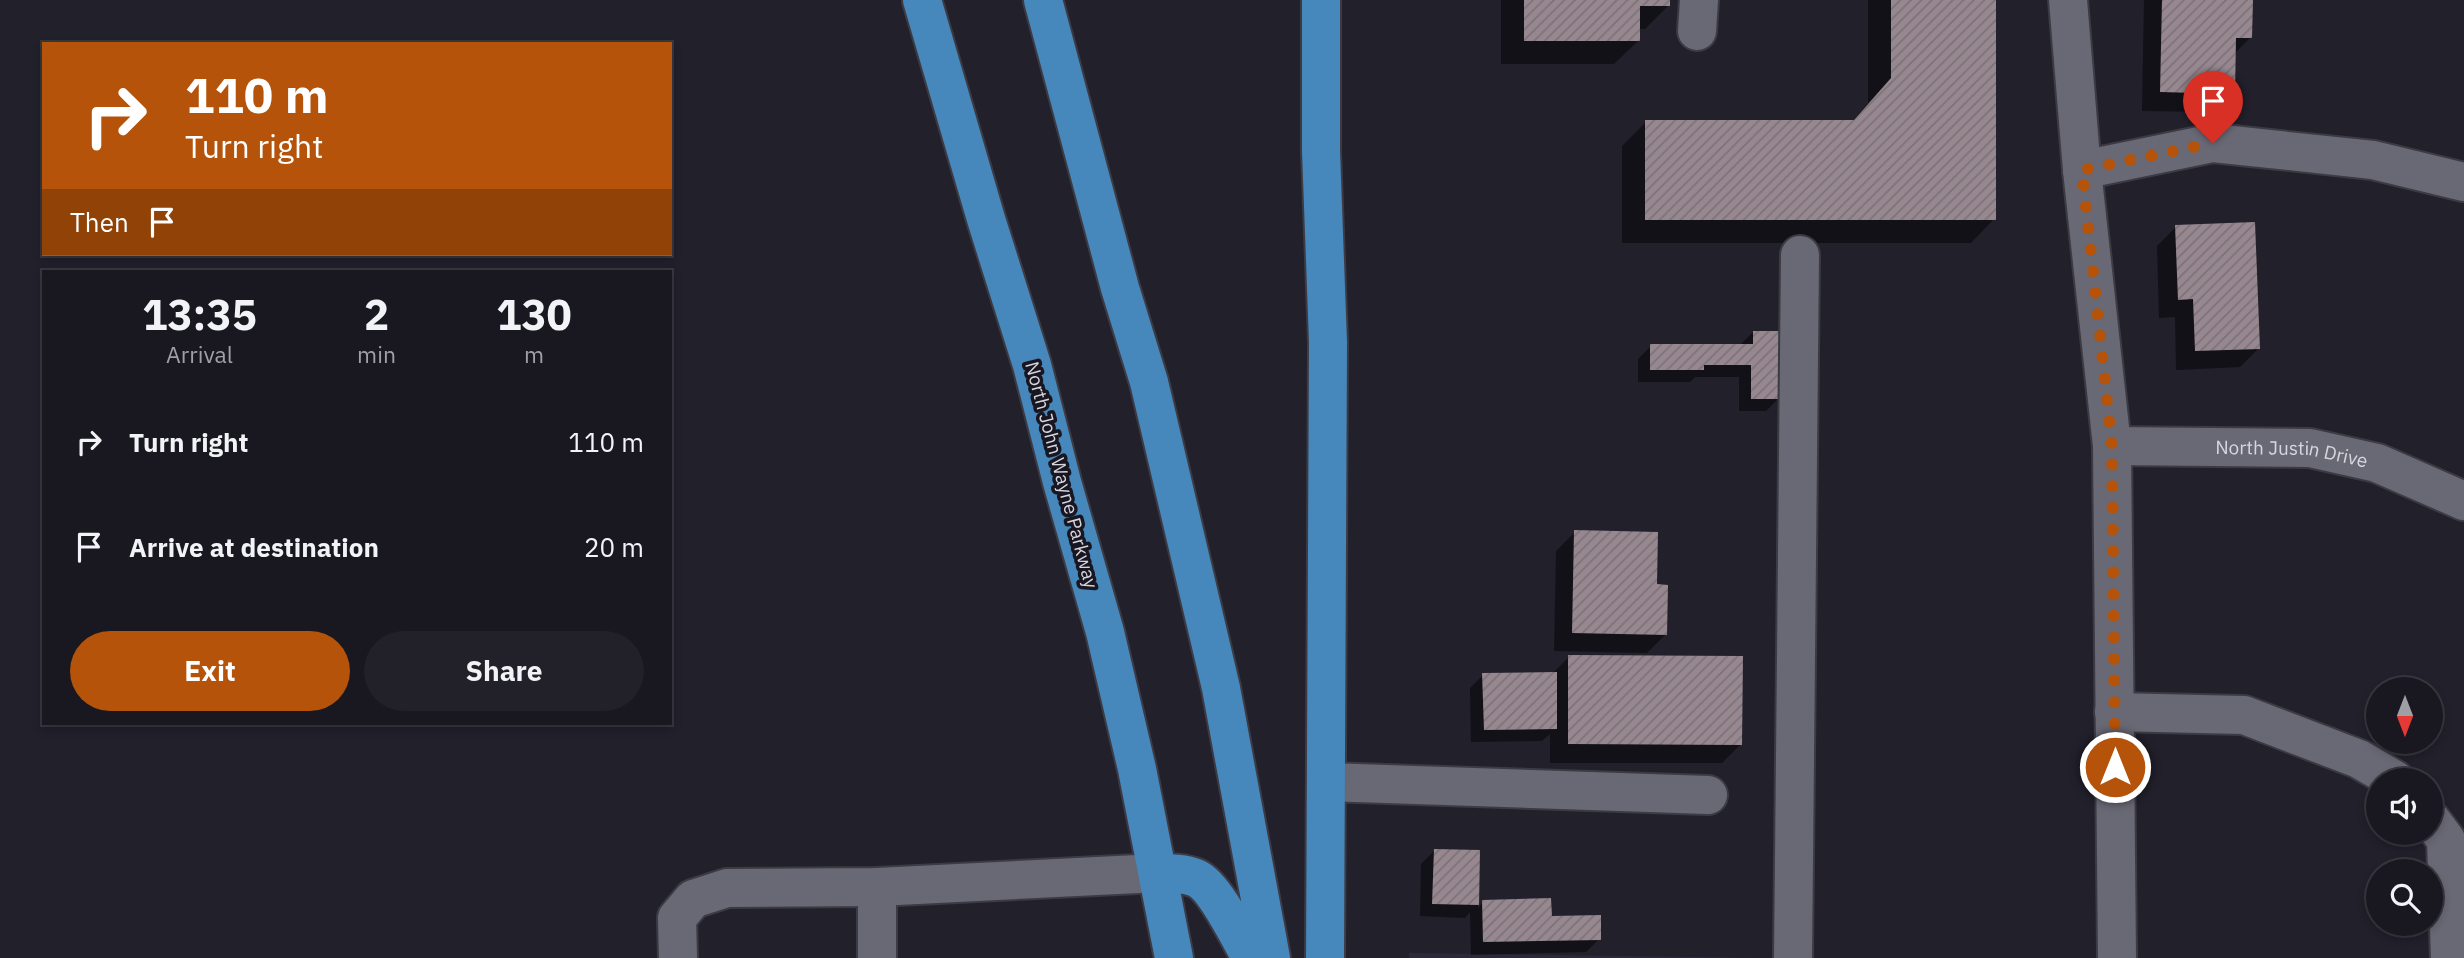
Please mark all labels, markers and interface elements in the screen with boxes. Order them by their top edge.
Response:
text: 110 m [185,63,329,126]
icon: right [70,70,161,161]
pin [2183,71,2243,143]
icon: arrive [2194,82,2232,120]
text: Turn right [185,125,323,167]
icon: arrive [143,203,181,241]
text: Then [70,205,129,239]
text: 13:35 [142,287,257,342]
text: 2 [364,287,389,342]
text: 130 [496,287,572,342]
text: Arrival [166,339,233,369]
text: min [357,339,396,369]
text: m [524,339,544,369]
street label: North John Wayne Parkway [1020,359,1104,592]
icon: right [70,423,108,461]
text: Turn right [129,425,248,459]
text: 110 m [568,425,644,459]
street label: North Justin Drive [2215,435,2370,473]
icon: arrive [70,528,108,566]
text: Arrive at destination [129,530,379,564]
text: 20 m [584,530,644,564]
button: Exit [70,631,350,711]
button: Share [364,631,644,711]
north arrow [2366,677,2443,754]
map controls [2366,677,2443,936]
position arrow [2078,730,2152,804]
button: sound [2366,768,2443,845]
button: search [2366,859,2443,936]

